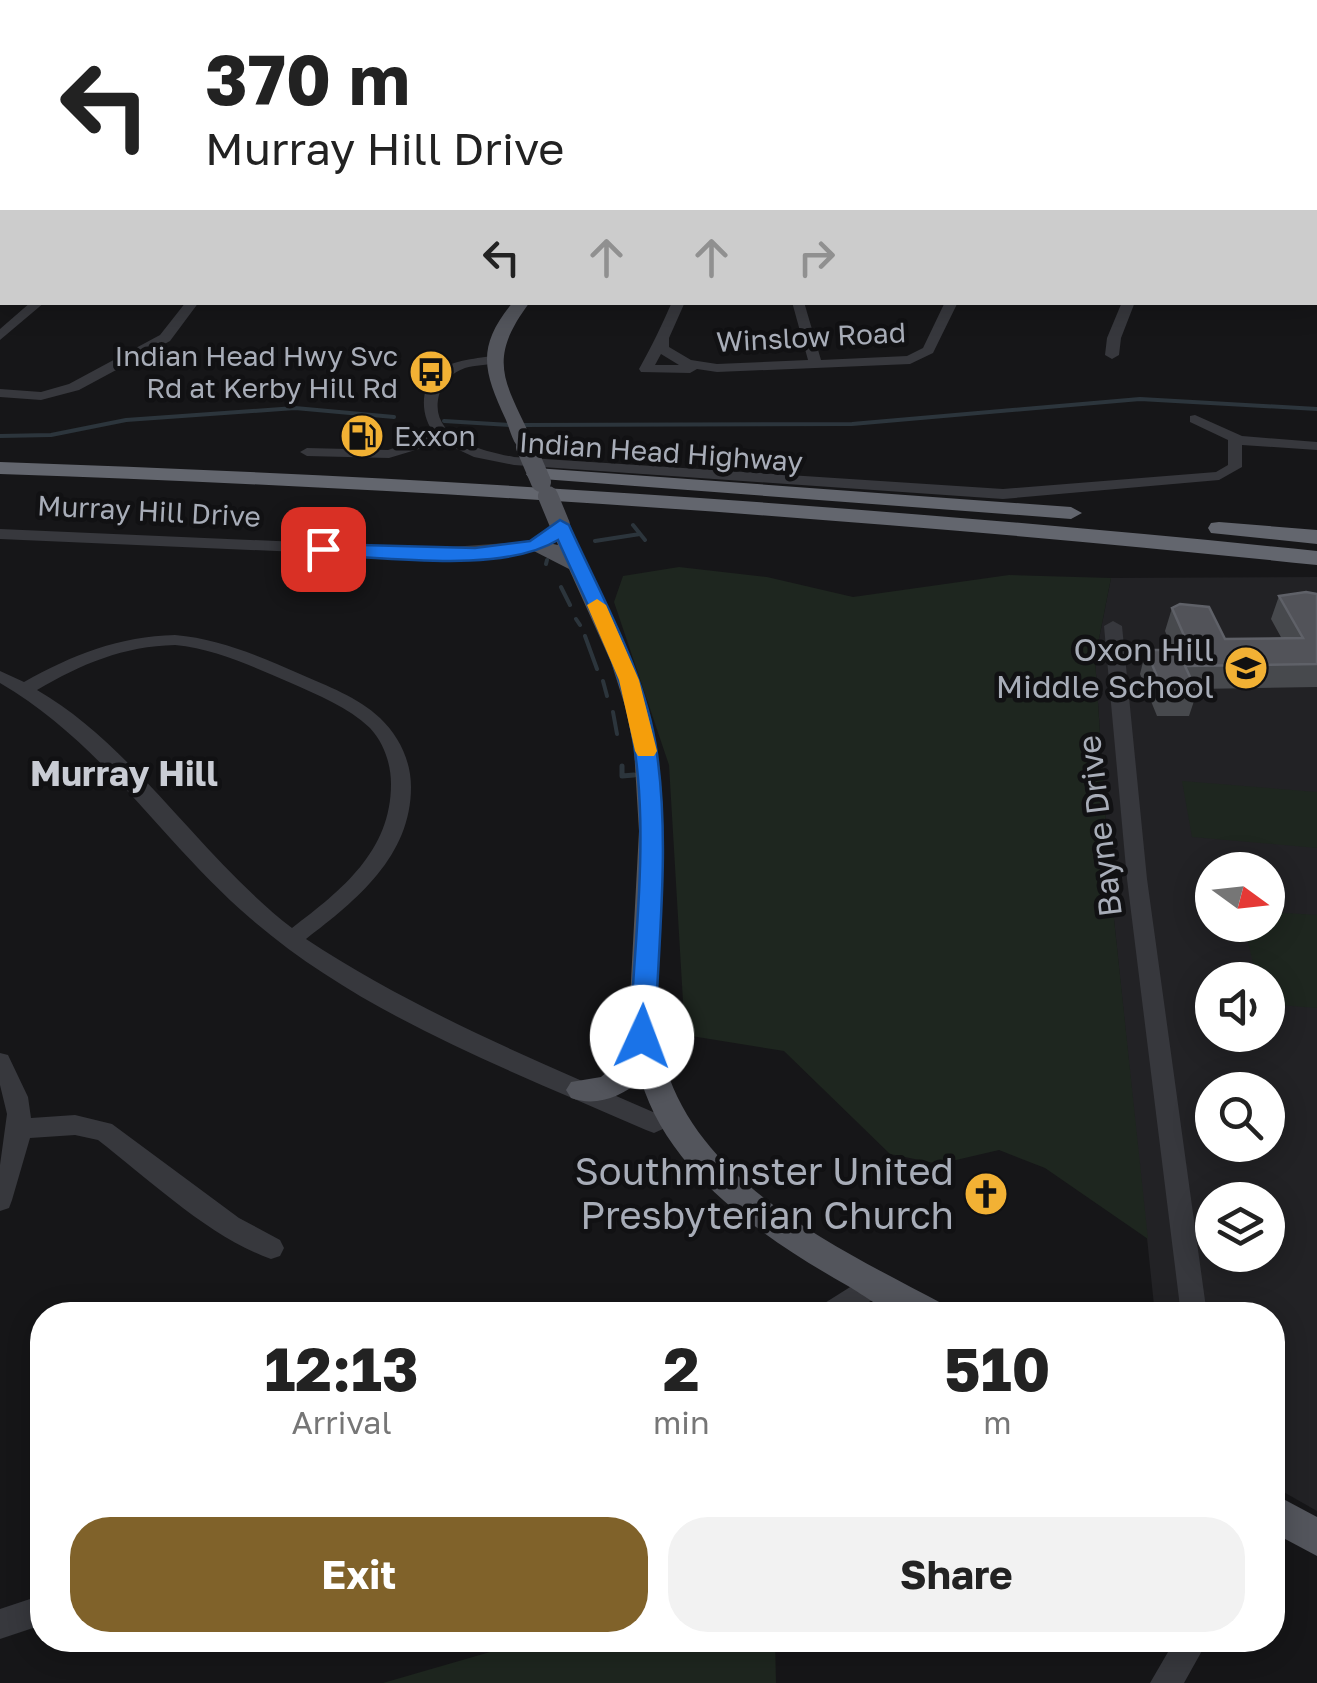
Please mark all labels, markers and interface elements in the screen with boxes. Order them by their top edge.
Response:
text: 370 m [205,36,410,120]
icon: left [40,40,170,170]
text: Murray Hill Drive [205,121,564,175]
icon: left [474,230,529,285]
icon: ahead [579,230,634,285]
icon: ahead [684,230,739,285]
icon: right [789,230,844,285]
street label: Winslow Road [715,315,907,358]
place label: Indian Head Hwy Svc Rd at Kerby Hill Rd [114,339,398,404]
bus stop icon: Indian Head Hwy Svc Rd at Kerby Hill Rd [408,349,454,395]
fuel station icon: Exxon [339,413,385,459]
place label: Exxon [394,419,476,452]
street label: Indian Head Highway [518,425,804,478]
street label: Murray Hill Drive [37,488,262,533]
pin [281,507,366,592]
icon: arrive [296,522,351,577]
place label: Oxon Hill Middle School [996,630,1214,705]
school or university icon: Oxon Hill Middle School [1223,645,1269,691]
street label: Bayne Drive [1069,733,1129,919]
district label: Murray Hill [30,752,218,794]
north arrow [1195,852,1285,942]
map controls [1195,852,1285,1272]
button: sound [1195,962,1285,1052]
position arrow [590,985,694,1089]
button: search [1195,1072,1285,1162]
place label: Southminster United Presbyterian Church [575,1148,954,1237]
church icon: Southminster United Presbyterian Church [963,1171,1009,1217]
button: layers [1195,1182,1285,1272]
text: 12:13 [264,1332,419,1404]
text: 2 [663,1332,700,1404]
text: 510 [944,1332,1051,1404]
text: Arrival [291,1403,392,1441]
text: min [653,1403,710,1441]
text: m [983,1403,1011,1441]
button: Exit [70,1517,648,1632]
button: Share [668,1517,1245,1632]

